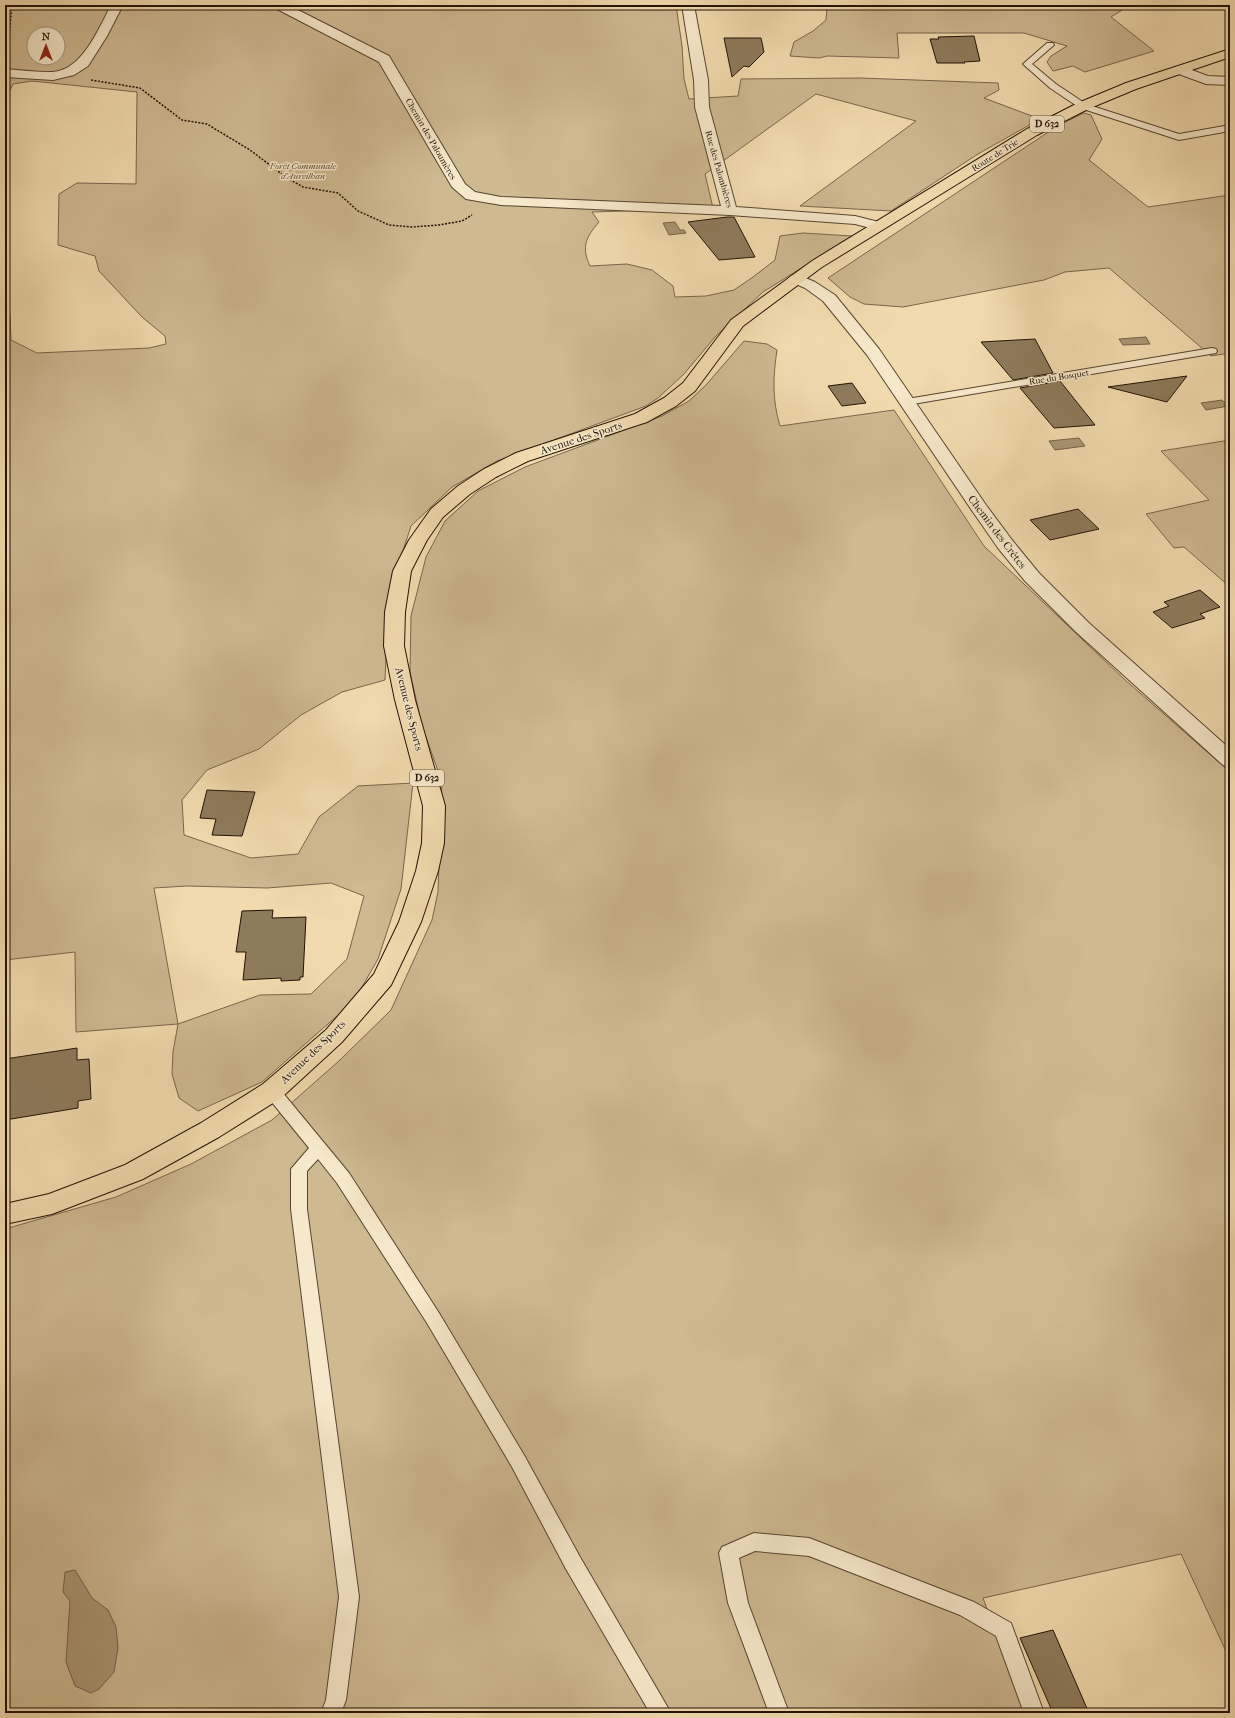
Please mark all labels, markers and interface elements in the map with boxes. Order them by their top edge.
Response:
north arrow [26,26,66,66]
text: N [42,30,51,43]
street label: Chemin des Paloumères [404,97,459,182]
road number: D 632 [1030,116,1064,132]
street label: Rue des Palombières [703,129,735,209]
street label: Route de Trie [970,136,1021,173]
park label: Forêt Communale d'Aureilhan [269,161,337,181]
street label: Rue du Bosquet [1028,367,1091,387]
street label: Avenue des Sports [537,419,624,458]
street label: Chemin des Crêtes [965,493,1029,571]
street label: Avenue des Sports [392,665,426,752]
road number: D 632 [410,770,444,786]
street label: Avenue des Sports [277,1018,348,1087]

